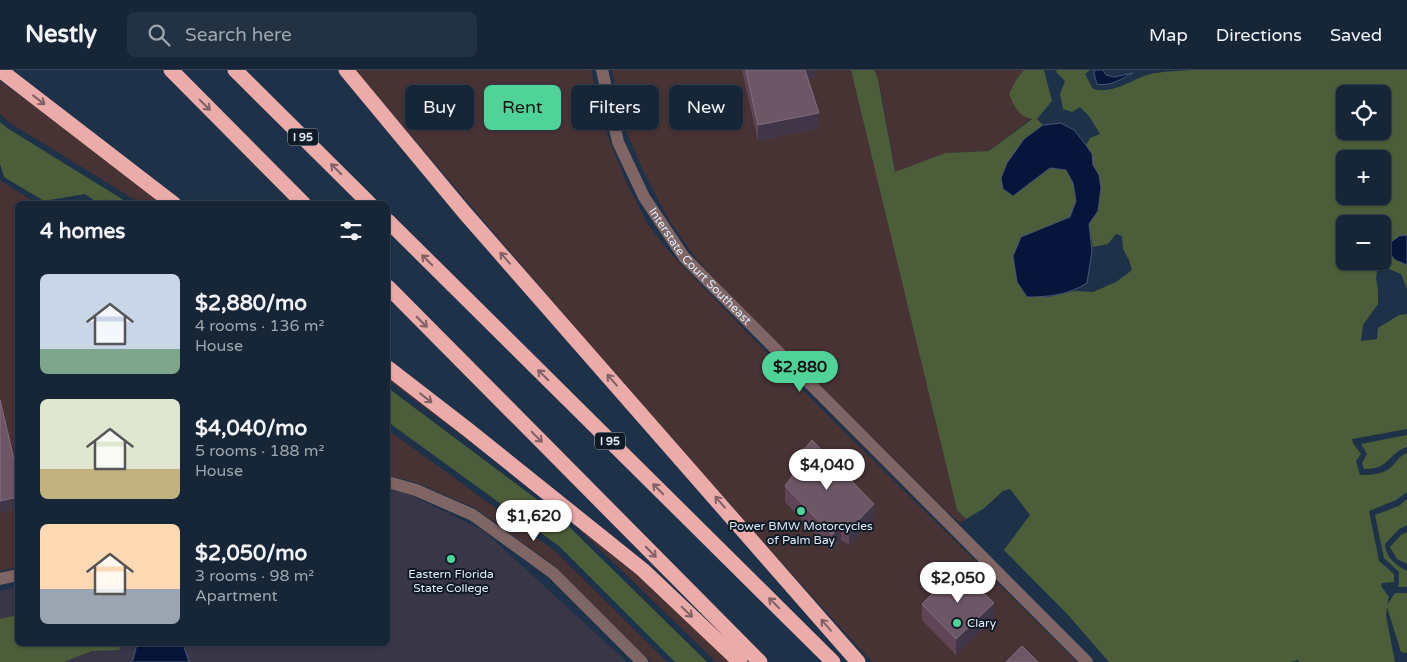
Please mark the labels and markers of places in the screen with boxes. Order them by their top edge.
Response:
pin: $2,880 [759,350,841,393]
pin: $4,040 [786,448,868,491]
pin: $1,620 [493,500,575,542]
marker: Power BMW Motorcycles of Palm Bay [795,505,807,517]
place label: Power BMW Motorcycles of Palm Bay [729,519,873,547]
marker: Eastern Florida State College [445,553,457,565]
pin: $2,050 [917,562,999,604]
place label: Eastern Florida State College [408,567,494,595]
place label: Clary [967,616,997,630]
marker: Clary [951,617,963,629]

